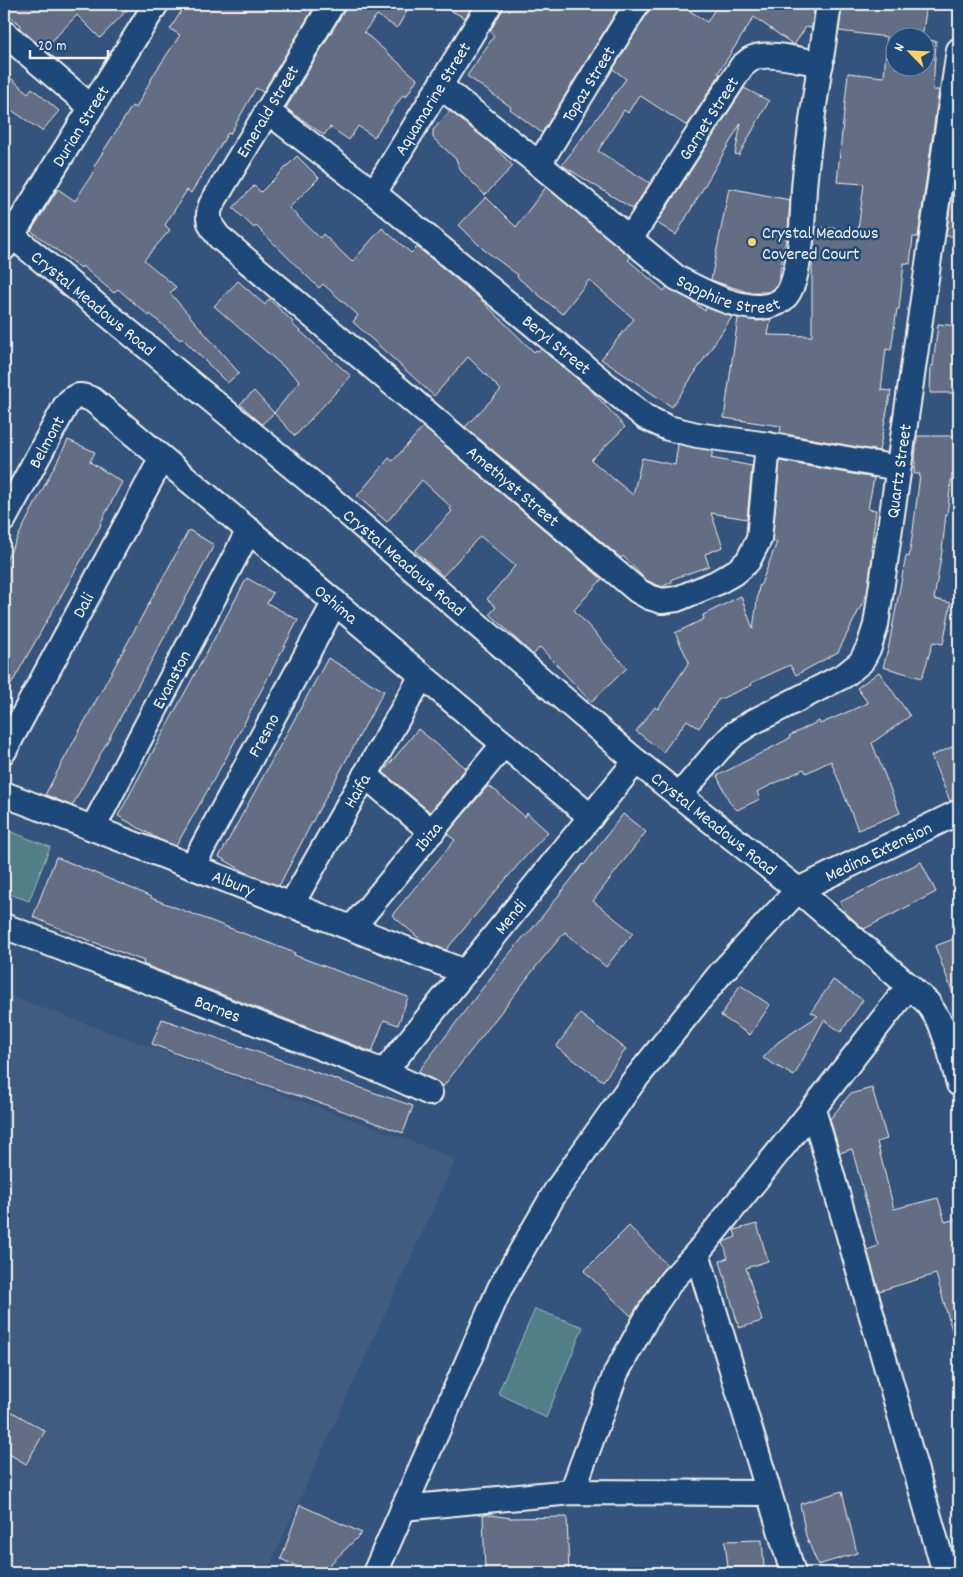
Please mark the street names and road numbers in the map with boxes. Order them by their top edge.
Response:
street label: Aquamarine Street [390,38,479,161]
street label: Topaz Street [557,42,623,128]
street label: Emerald Street [232,61,307,163]
street label: Garnet Street [674,72,747,166]
street label: Durian Street [47,81,117,173]
street label: Crystal Meadows Road [24,246,159,363]
street label: Sapphire Street [671,270,786,322]
street label: Beryl Street [515,310,595,382]
street label: Belmont [24,412,73,474]
street label: Quartz Street [882,422,920,520]
street label: Amethyst Street [460,441,564,534]
street label: Crystal Meadows Road [336,504,470,624]
street label: Oshima [307,580,362,632]
street label: Dali [68,589,102,623]
street label: Evanston [147,647,199,714]
street label: Fresno [243,710,287,763]
street label: Crystal Meadows Road [644,767,781,883]
street label: Haifa [339,769,379,813]
street label: Ibiza [410,817,450,858]
street label: Medina Extension [821,817,937,890]
street label: Albury [208,865,258,905]
street label: Mendi [490,895,534,941]
street label: Barnes [190,990,244,1031]

